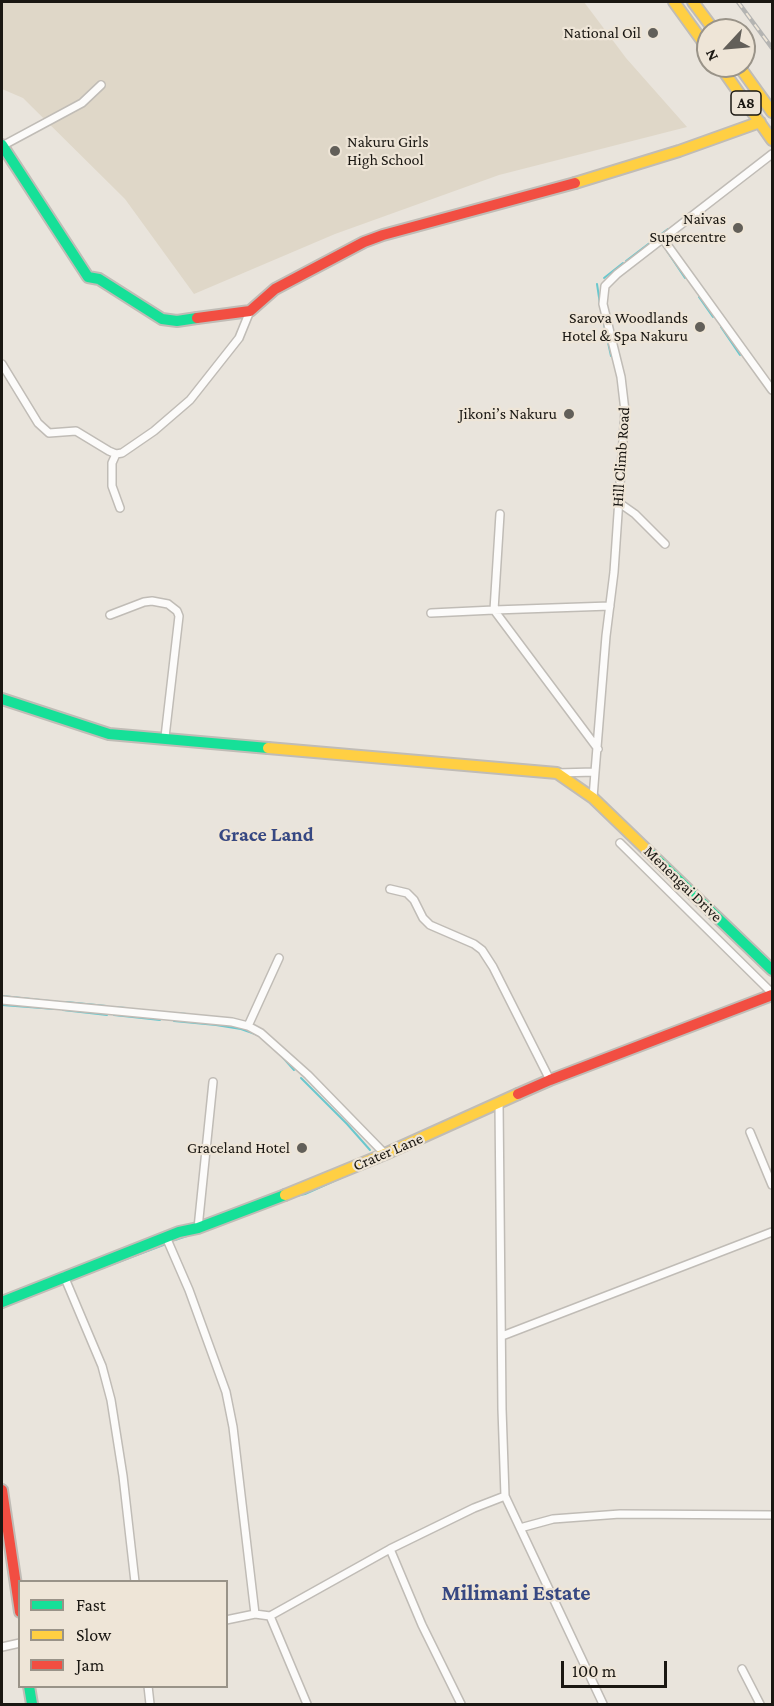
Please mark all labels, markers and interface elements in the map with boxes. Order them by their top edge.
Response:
north arrow [696,18,756,78]
place label: National Oil [563,23,641,43]
marker: National Oil [646,26,660,40]
text: N [701,47,721,64]
road number: A8 [731,91,761,115]
place label: Nakuru Girls High School [347,132,428,170]
marker: Nakuru Girls High School [328,144,342,158]
place label: Naivas Supercentre [649,209,726,247]
marker: Naivas Supercentre [731,221,745,235]
place label: Sarova Woodlands Hotel & Spa Nakuru [562,308,688,346]
marker: Sarova Woodlands Hotel & Spa Nakuru [693,320,707,334]
place label: Jikoni’s Nakuru [459,404,557,424]
street label: Hill Climb Road [608,406,634,508]
marker: Jikoni’s Nakuru [562,407,576,421]
district label: Grace Land [218,823,314,847]
street label: Menengai Drive [640,842,726,926]
street label: Crater Lane [350,1129,426,1175]
place label: Graceland Hotel [187,1138,290,1158]
marker: Graceland Hotel [295,1141,309,1155]
legend [18,1580,228,1688]
district label: Milimani Estate [442,1580,590,1606]
text: Fast [76,1595,106,1615]
text: Slow [76,1625,111,1645]
scale bar [564,1649,670,1687]
text: Jam [76,1655,104,1675]
text: 100 m [572,1661,616,1681]

